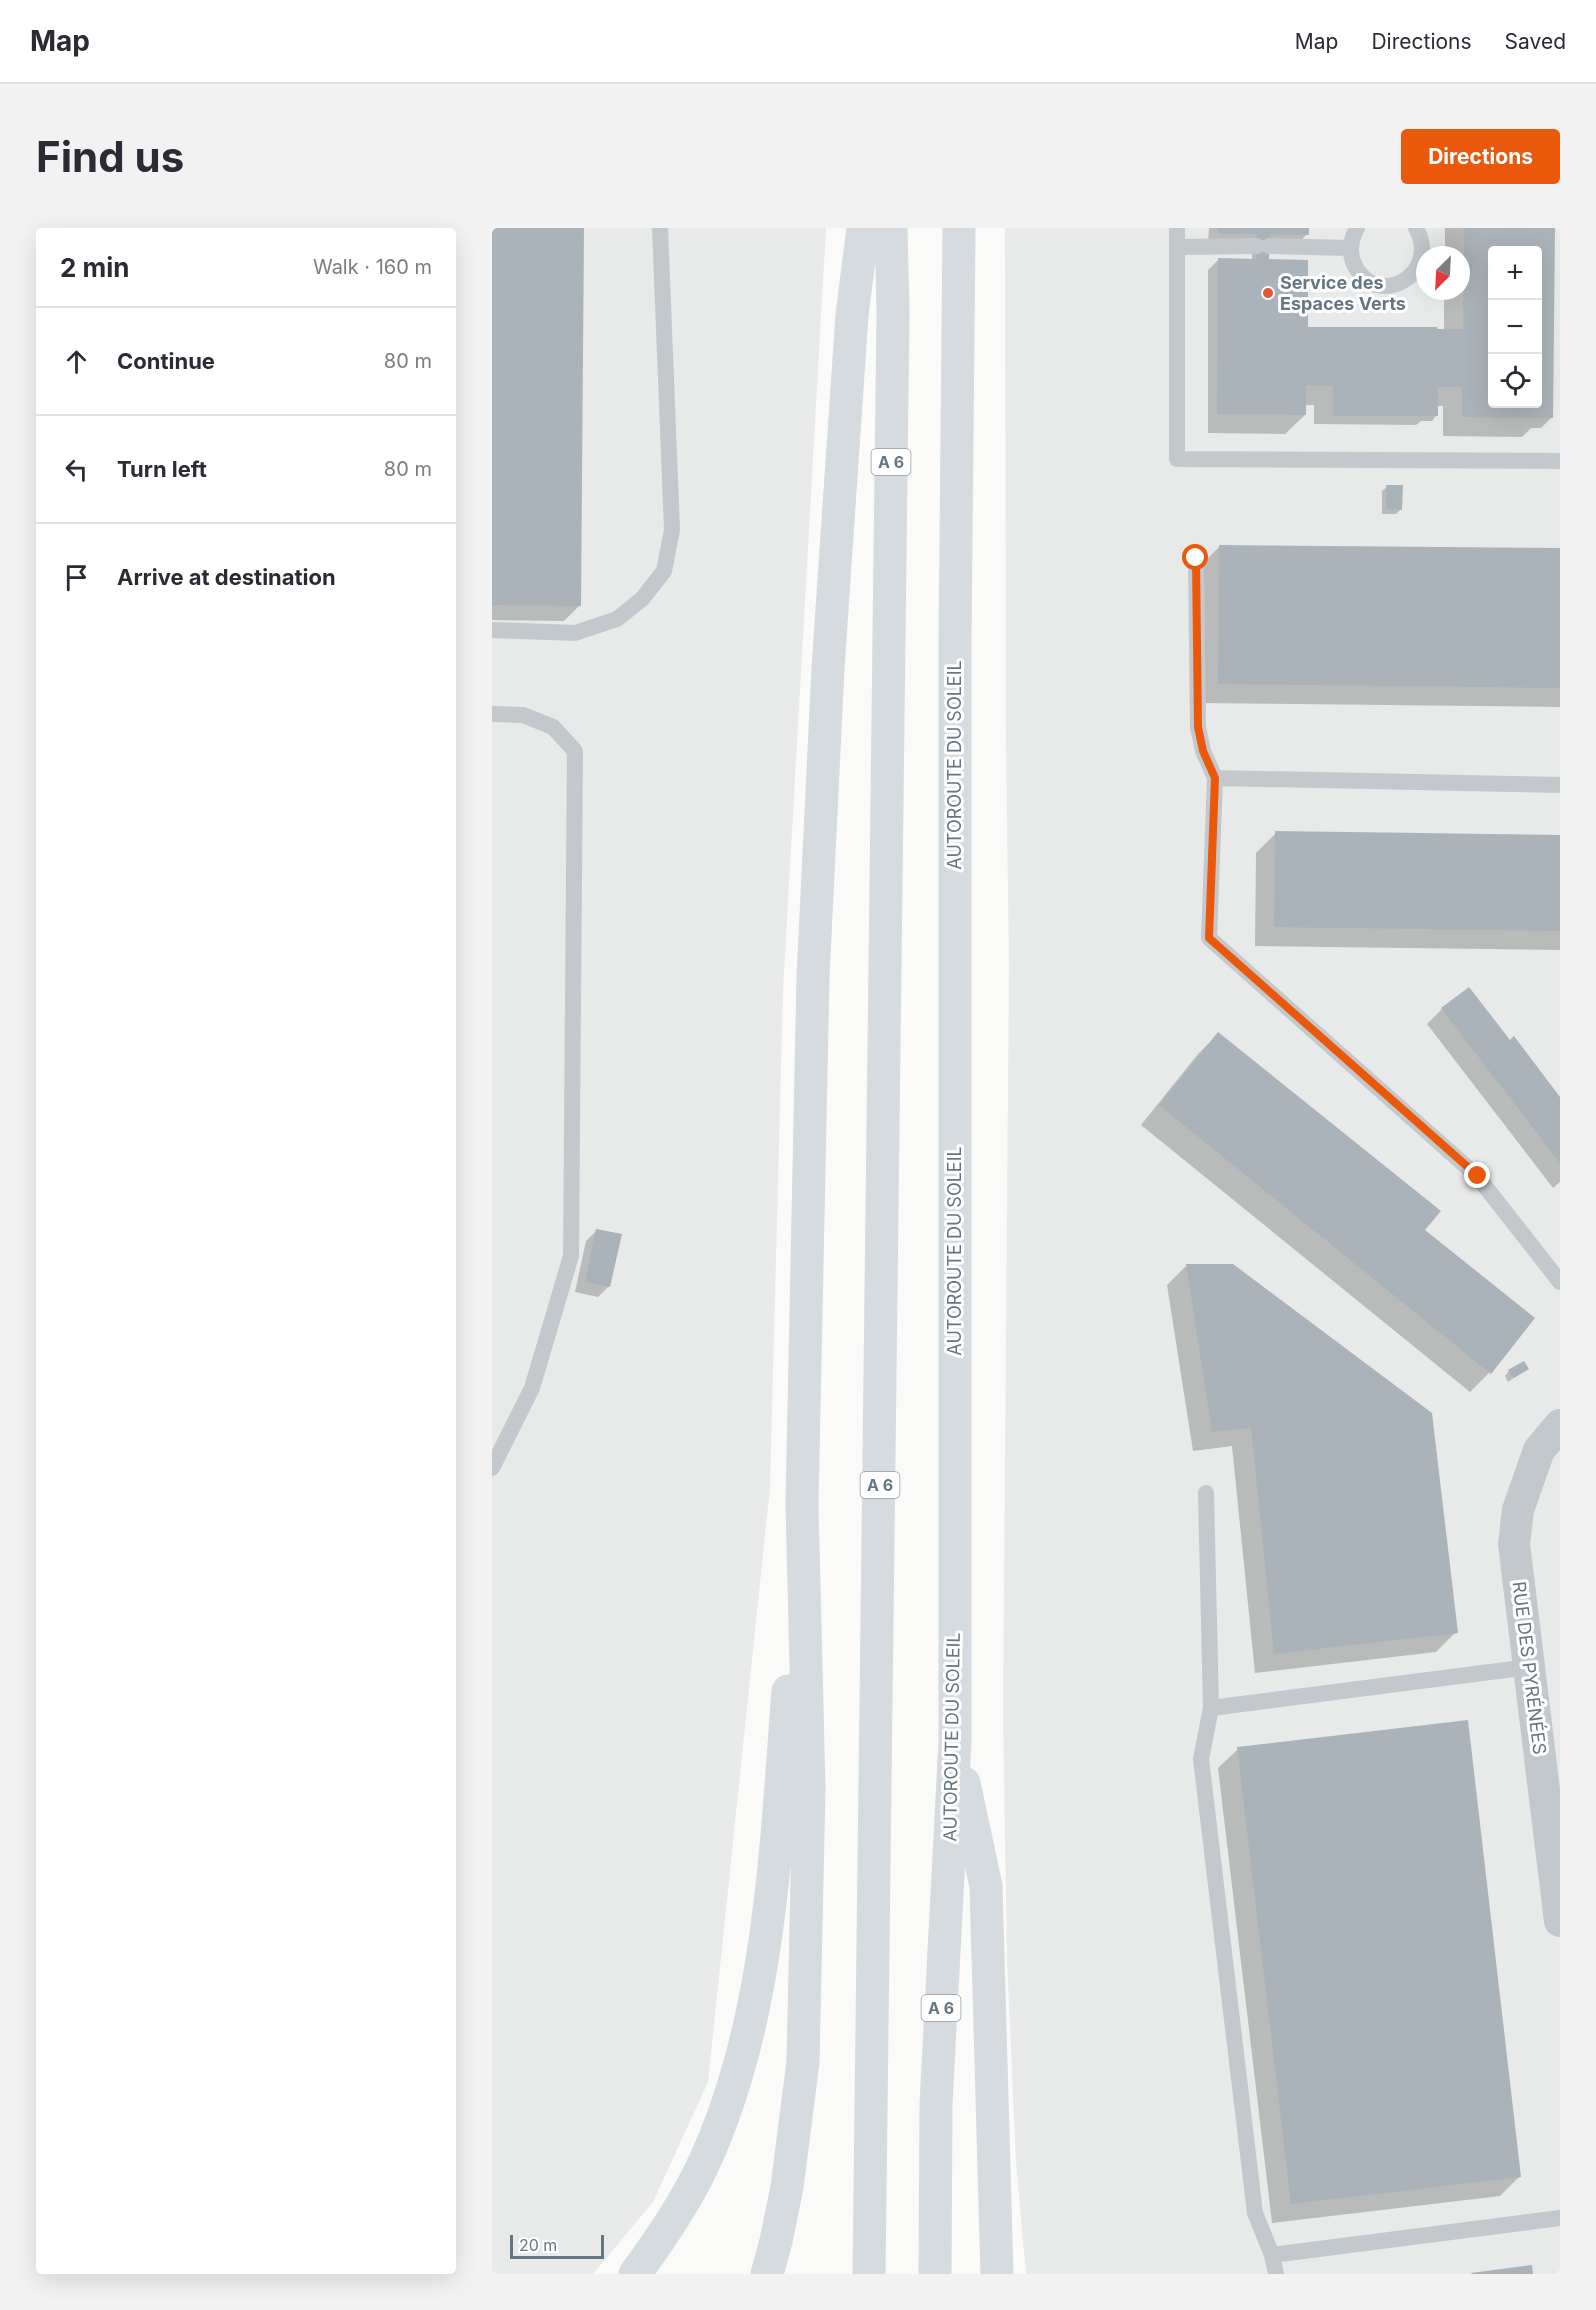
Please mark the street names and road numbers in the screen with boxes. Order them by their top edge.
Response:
road number: A 6 [872,449,910,475]
street label: AUTOROUTE DU SOLEIL [944,660,965,870]
street label: AUTOROUTE DU SOLEIL [944,1146,965,1356]
road number: A 6 [860,1472,900,1498]
street label: RUE DES PYRÉNÉES [1508,1580,1552,1756]
street label: AUTOROUTE DU SOLEIL [939,1632,964,1842]
road number: A 6 [922,1995,960,2021]

